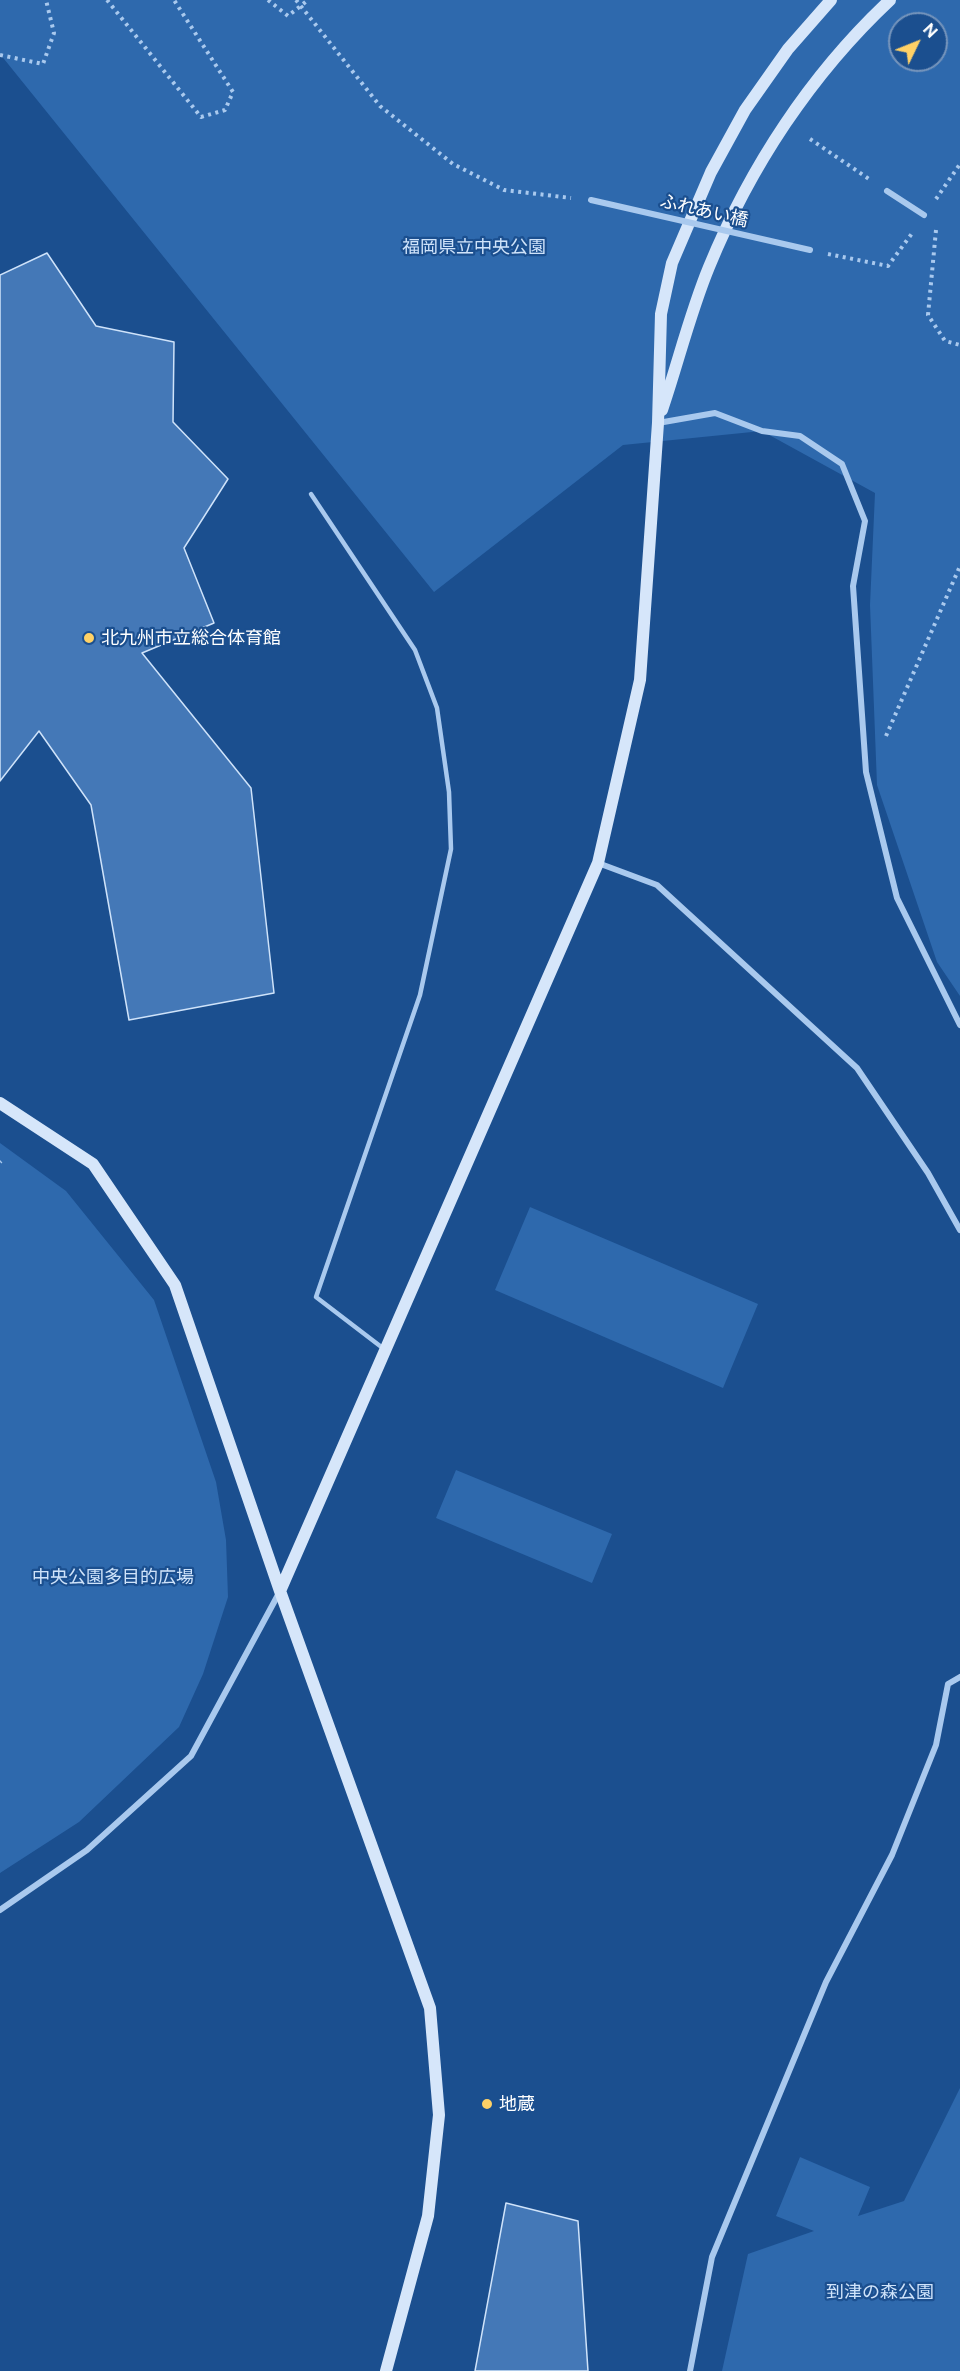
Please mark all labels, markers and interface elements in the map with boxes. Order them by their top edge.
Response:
north arrow [888,12,948,72]
text: N [919,20,941,42]
street label: ふれあい橋 [658,190,750,232]
park label: 福岡県立中央公園 [402,236,546,258]
place label: 北九州市立総合体育館 [101,627,281,649]
marker: 北九州市立総合体育館 [82,631,96,645]
park label: 中央公園多目的広場 [32,1566,194,1588]
place label: 地蔵 [499,2093,535,2115]
marker: 地蔵 [480,2097,494,2111]
park label: 到津の森公園 [826,2281,934,2303]

